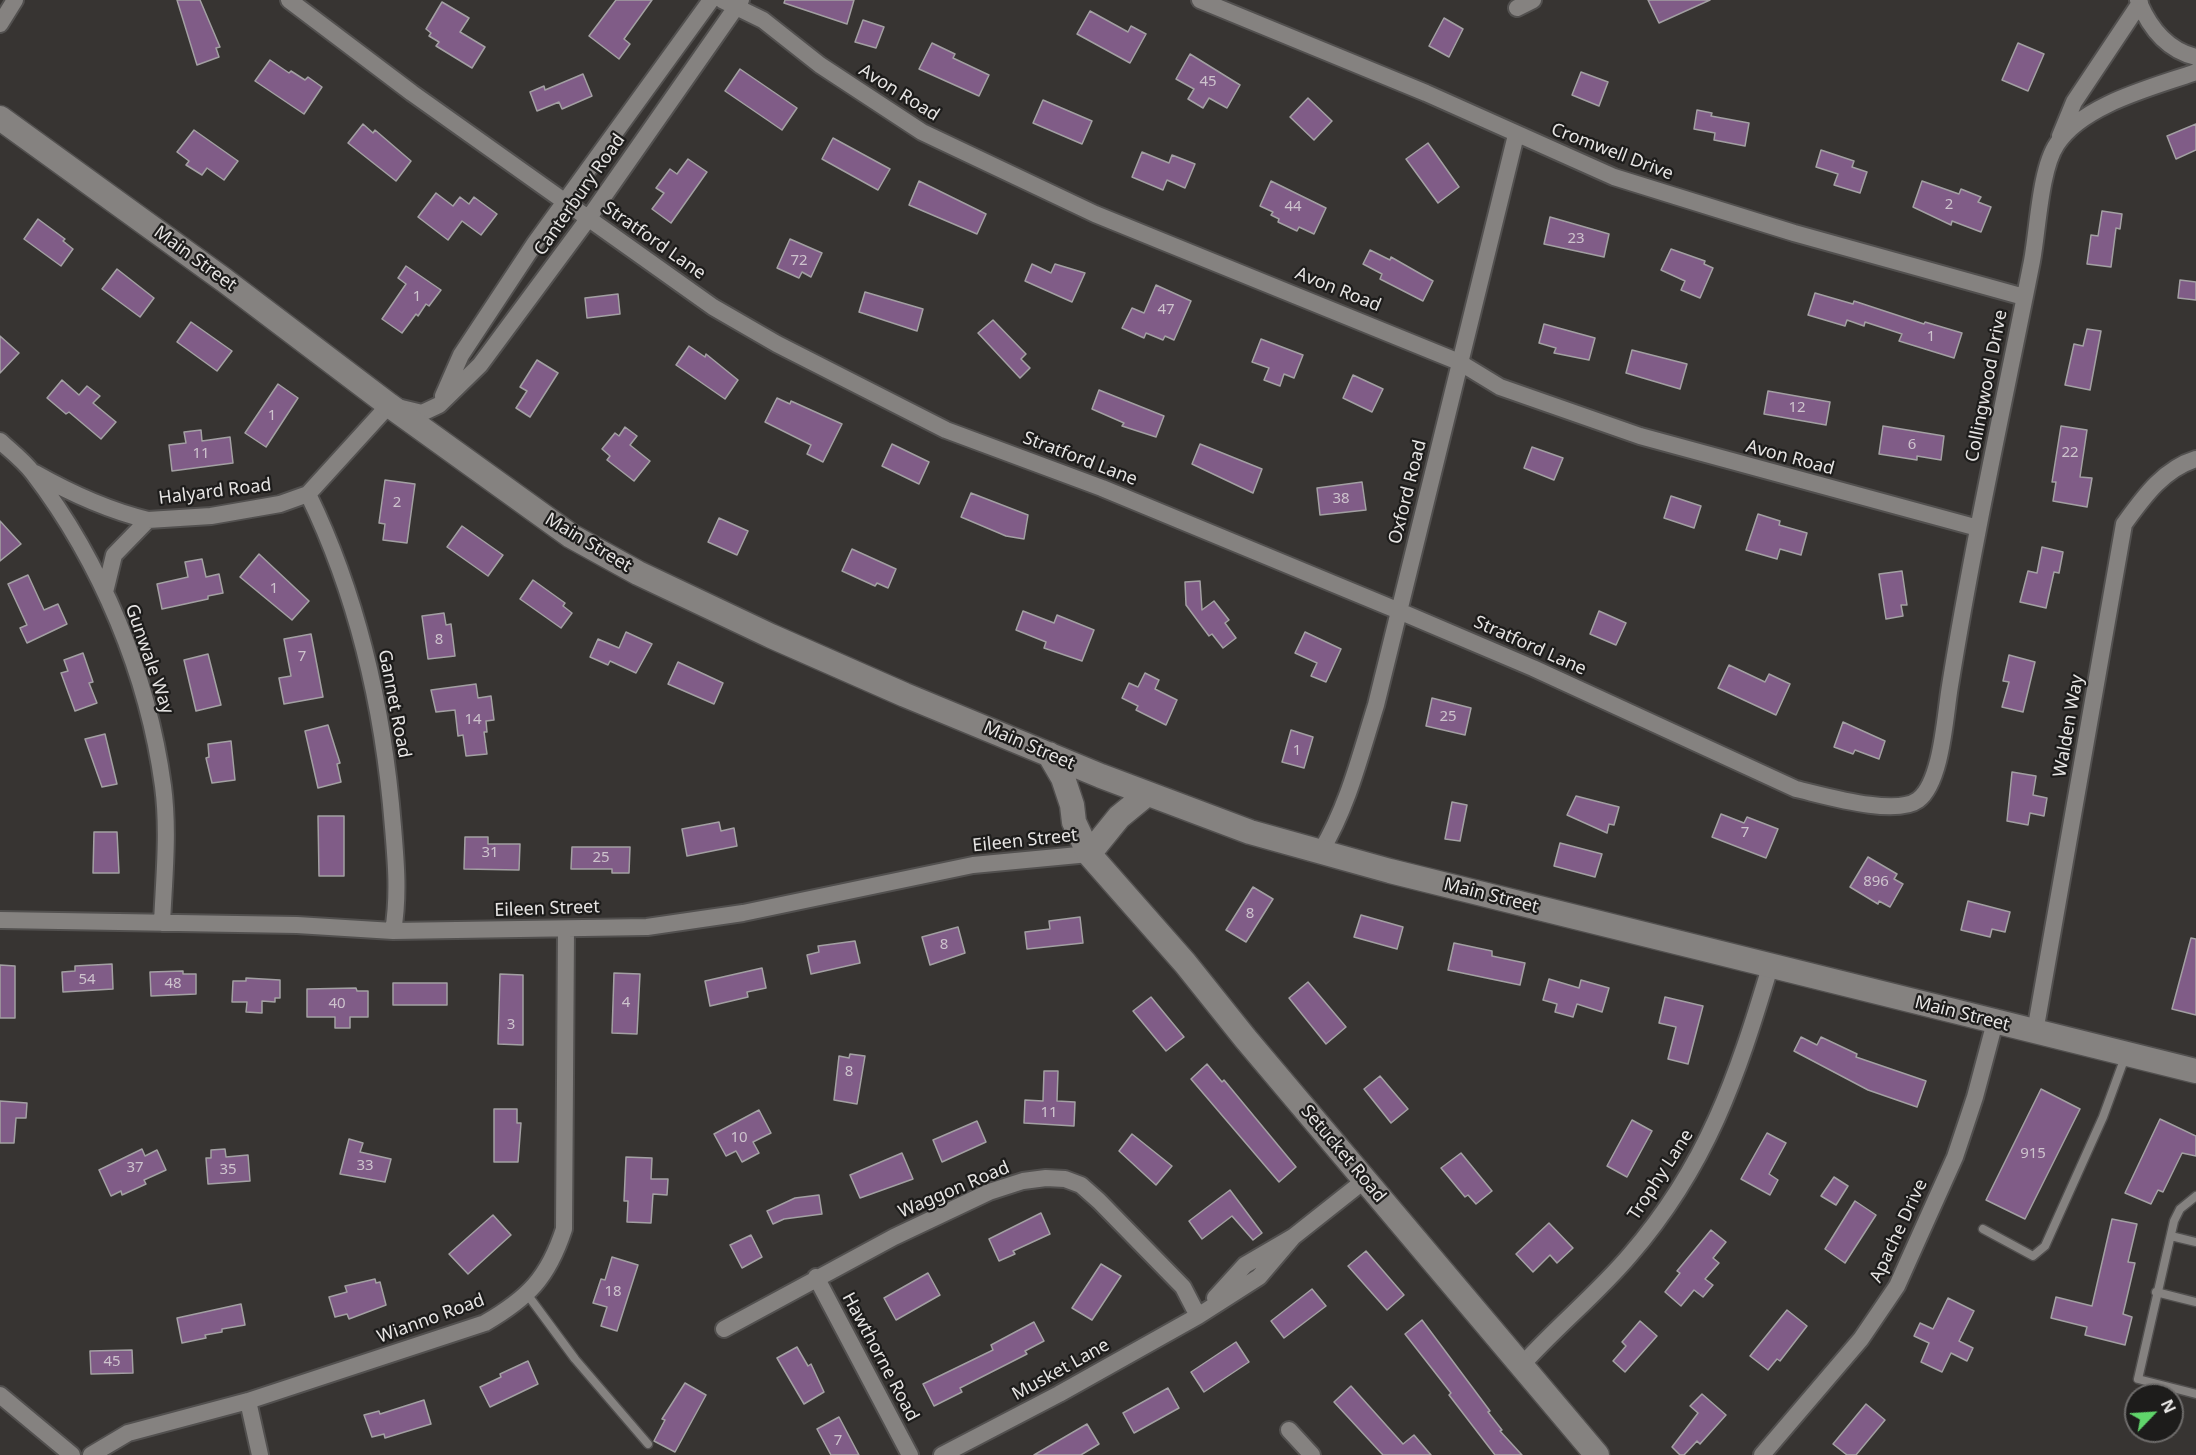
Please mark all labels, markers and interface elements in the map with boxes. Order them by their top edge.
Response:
street label: Avon Road [855,60,943,126]
house number: 45 [1199,73,1217,91]
street label: Cromwell Drive [1548,119,1676,185]
street label: Canterbury Road [530,130,630,260]
house number: 2 [1945,196,1953,214]
street label: Stratford Lane [598,198,710,284]
house number: 44 [1284,198,1302,216]
street label: Main Street [149,222,241,296]
house number: 23 [1567,230,1585,248]
house number: 72 [790,252,808,270]
street label: Avon Road [1292,263,1384,317]
house number: 1 [413,288,421,306]
house number: 47 [1157,301,1175,319]
street label: Collingwood Drive [1962,308,2012,464]
house number: 1 [1927,328,1935,346]
house number: 12 [1788,399,1806,417]
house number: 1 [268,407,276,425]
street label: Stratford Lane [1020,427,1140,491]
street label: Avon Road [1743,436,1837,480]
house number: 6 [1908,436,1916,454]
street label: Oxford Road [1385,438,1431,546]
house number: 22 [2061,444,2079,462]
house number: 11 [192,445,210,463]
street label: Halyard Road [157,474,273,510]
house number: 38 [1332,490,1350,508]
house number: 2 [393,494,401,512]
street label: Main Street [541,509,635,577]
house number: 1 [270,580,278,598]
street label: Gunwale Way [120,601,178,717]
street label: Stratford Lane [1470,612,1590,680]
house number: 8 [435,631,443,649]
house number: 7 [298,648,306,666]
street label: Gannet Road [373,648,415,760]
street label: Walden Way [2049,673,2089,779]
house number: 25 [1439,708,1457,726]
house number: 14 [464,711,482,729]
street label: Main Street [980,717,1078,775]
house number: 1 [1293,742,1301,760]
house number: 7 [1741,824,1749,842]
street label: Eileen Street [971,825,1079,857]
house number: 31 [481,844,499,862]
house number: 25 [592,849,610,867]
house number: 896 [1863,873,1889,891]
street label: Main Street [1441,874,1541,918]
street label: Eileen Street [494,896,600,922]
house number: 8 [1246,905,1254,923]
house number: 8 [940,936,948,954]
house number: 54 [78,971,96,989]
house number: 48 [164,975,182,993]
street label: Main Street [1912,992,2012,1036]
house number: 4 [622,994,630,1012]
house number: 40 [328,995,346,1013]
house number: 3 [507,1016,515,1034]
house number: 8 [845,1063,853,1081]
street label: Setucket Road [1296,1101,1390,1207]
house number: 11 [1040,1104,1058,1122]
street label: Trophy Lane [1624,1126,1698,1224]
house number: 10 [730,1129,748,1147]
house number: 915 [2020,1145,2046,1163]
house number: 33 [356,1157,374,1175]
street label: Waggon Road [895,1157,1013,1223]
house number: 37 [126,1159,144,1177]
house number: 35 [219,1161,237,1179]
street label: Apache Drive [1866,1176,1932,1286]
house number: 18 [604,1283,622,1301]
street label: Hawthorne Road [837,1289,923,1425]
street label: Wianno Road [374,1290,488,1348]
street label: Musket Lane [1009,1334,1113,1406]
house number: 45 [103,1353,121,1371]
north arrow [2124,1383,2184,1443]
text: N [2156,1396,2181,1417]
house number: 7 [834,1432,842,1450]

